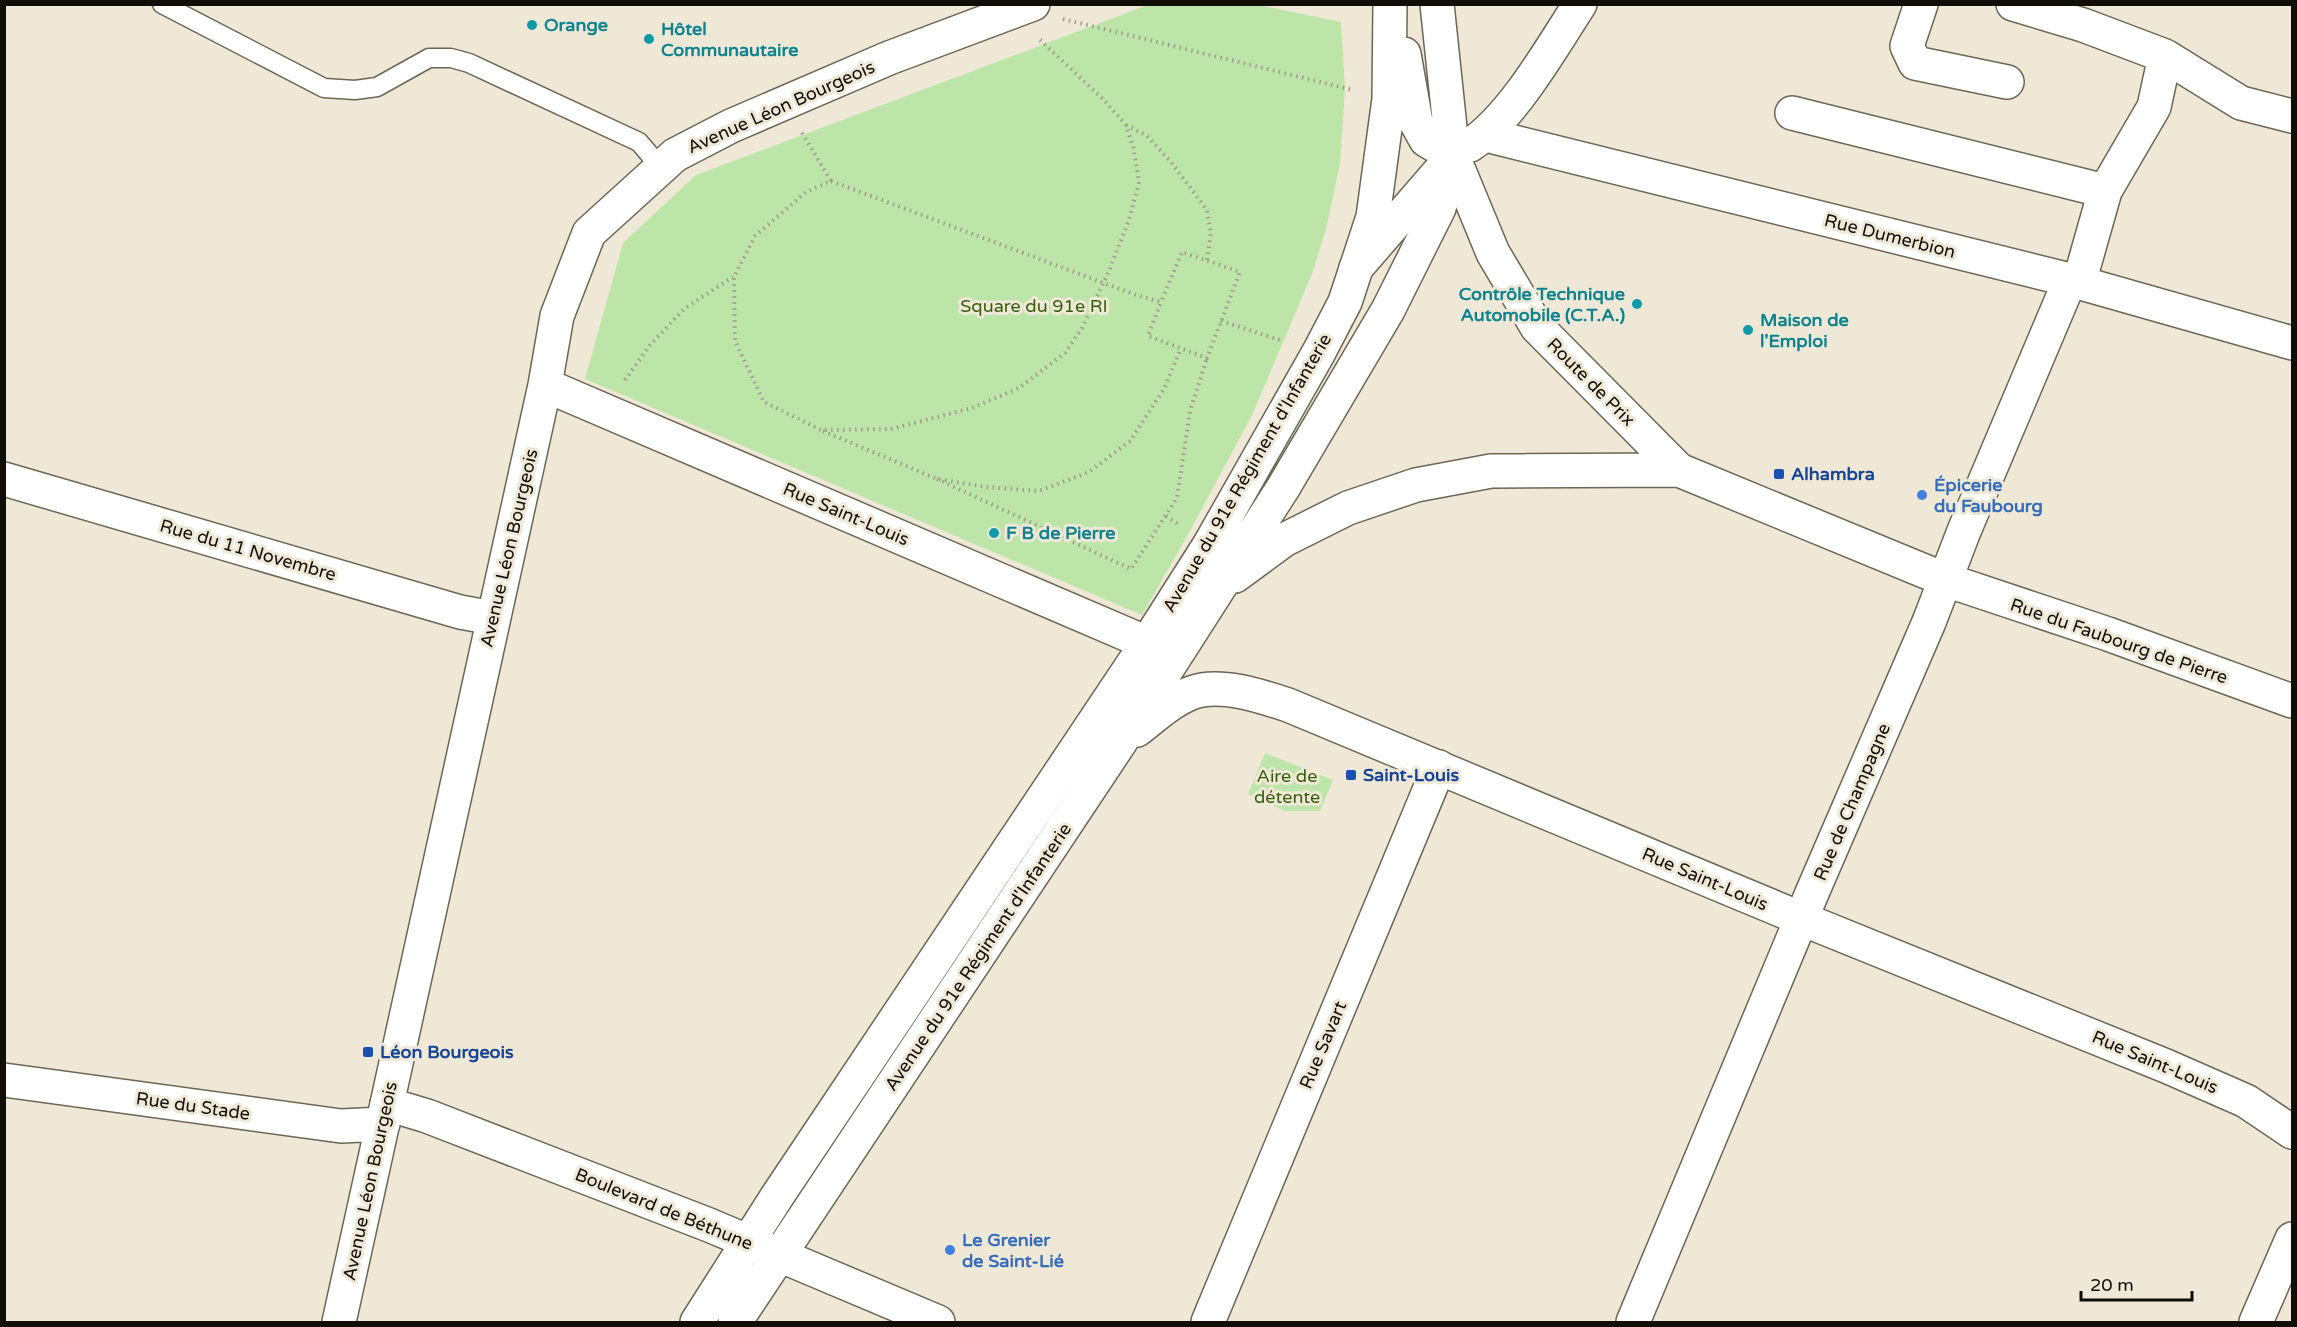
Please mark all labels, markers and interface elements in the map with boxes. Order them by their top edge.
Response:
place label: Orange [544,14,608,36]
marker: Orange [525,18,539,32]
place label: Hôtel Communautaire [661,18,798,61]
marker: Hôtel Communautaire [642,32,656,46]
street label: Avenue Léon Bourgeois [684,56,878,158]
street label: Rue Dumerbion [1822,209,1958,263]
place label: Contrôle Technique Automobile (C.T.A.) [1459,283,1625,326]
park label: Square du 91e RI [960,295,1108,317]
marker: Contrôle Technique Automobile (C.T.A.) [1630,297,1644,311]
place label: Maison de l'Emploi [1760,309,1849,352]
marker: Maison de l'Emploi [1741,323,1755,337]
street label: Avenue du 91e Régiment d'Infanterie [1158,330,1336,616]
street label: Route de Prix [1542,333,1640,431]
street label: Avenue Léon Bourgeois [475,447,543,649]
place label: Alhambra [1791,463,1875,485]
marker: Alhambra [1772,467,1786,481]
place label: Épicerie du Faubourg [1934,474,2043,517]
street label: Rue Saint-Louis [780,478,912,550]
marker: Épicerie du Faubourg [1915,488,1929,502]
street label: Rue du 11 Novembre [157,514,339,586]
place label: F B de Pierre [1006,522,1115,544]
marker: F B de Pierre [987,526,1001,540]
street label: Rue du Faubourg de Pierre [2007,593,2231,689]
street label: Rue de Champagne [1809,720,1895,884]
place label: Saint-Louis [1363,764,1459,786]
park label: Aire de détente [1254,765,1320,808]
marker: Saint-Louis [1344,768,1358,782]
street label: Avenue du 91e Régiment d'Infanterie [880,819,1076,1095]
street label: Rue Saint-Louis [1639,843,1771,915]
street label: Rue Savart [1295,998,1351,1092]
street label: Rue Saint-Louis [2089,1026,2221,1098]
place label: Léon Bourgeois [380,1041,514,1063]
marker: Léon Bourgeois [361,1045,375,1059]
street label: Avenue Léon Bourgeois [338,1080,402,1282]
street label: Rue du Stade [135,1087,251,1125]
street label: Boulevard de Béthune [572,1163,756,1255]
place label: Le Grenier de Saint-Lié [962,1229,1064,1272]
marker: Le Grenier de Saint-Lié [943,1243,957,1257]
scale bar [2081,1264,2192,1302]
text: 20 m [2090,1274,2134,1296]

